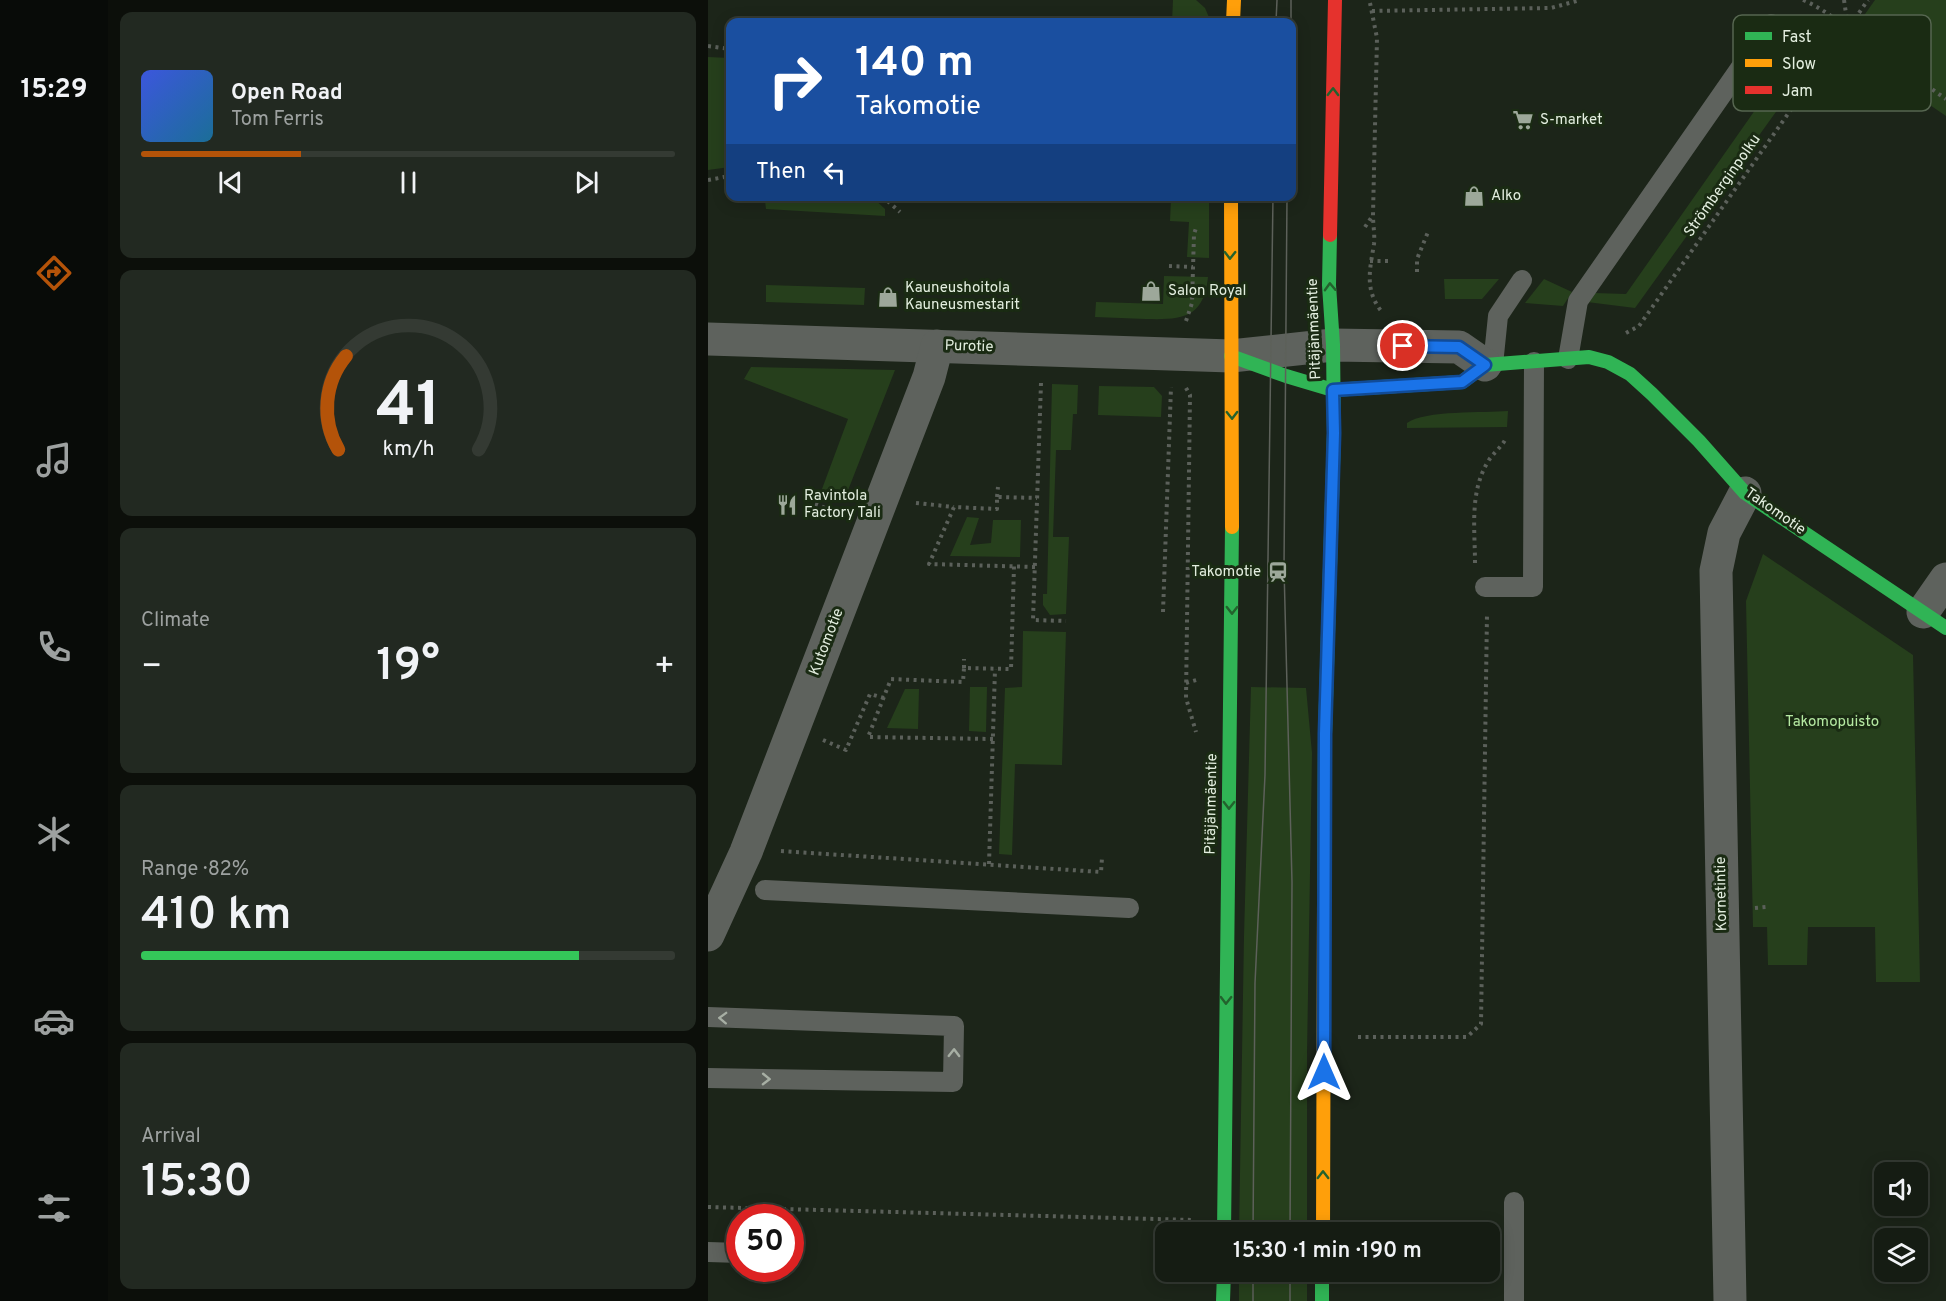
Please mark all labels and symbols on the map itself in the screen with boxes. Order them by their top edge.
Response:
legend [1733,15,1931,111]
text: Fast [1782,28,1812,48]
text: Slow [1782,55,1816,75]
text: Jam [1782,82,1813,102]
one-way arrow [1327,88,1339,97]
supermarket icon: S-market [1511,108,1535,132]
place label: S-market [1540,111,1603,130]
street label: Strömberginpolku [1680,131,1766,241]
shop icon: Alko [1462,184,1486,208]
place label: Alko [1491,187,1521,206]
one-way arrow [1224,250,1236,259]
street label: Pitäjänmäentie [1304,278,1326,380]
place label: Kauneushoitola Kauneusmestarit [905,279,1020,315]
shop icon: Salon Royal [1139,279,1163,303]
place label: Salon Royal [1168,282,1246,301]
one-way arrow [1324,283,1336,292]
shop icon: Kauneushoitola Kauneusmestarit [876,285,900,309]
pin [1377,320,1428,371]
street label: Purotie [944,337,994,357]
one-way arrow [1226,410,1238,419]
street label: Takomotie [1741,484,1809,540]
place label: Ravintola Factory Tali [804,487,881,523]
restaurant icon: Ravintola Factory Tali [775,493,799,517]
station icon: Takomotie [1266,560,1290,584]
place label: Takomotie [1191,563,1261,582]
one-way arrow [1226,605,1238,614]
street label: Kutomotie [805,606,849,678]
park label: Takomopuisto [1785,713,1879,732]
street label: Pitäjänmäentie [1202,753,1222,855]
one-way arrow [1223,800,1235,809]
street label: Kornetintie [1712,856,1732,932]
one-way arrow [1220,995,1232,1004]
one-way arrow [719,1012,728,1024]
position arrow [1292,1040,1356,1104]
one-way arrow [948,1048,960,1057]
one-way arrow [762,1073,771,1085]
one-way arrow [1317,1170,1329,1179]
speed limit sign: 50 [726,1204,804,1282]

